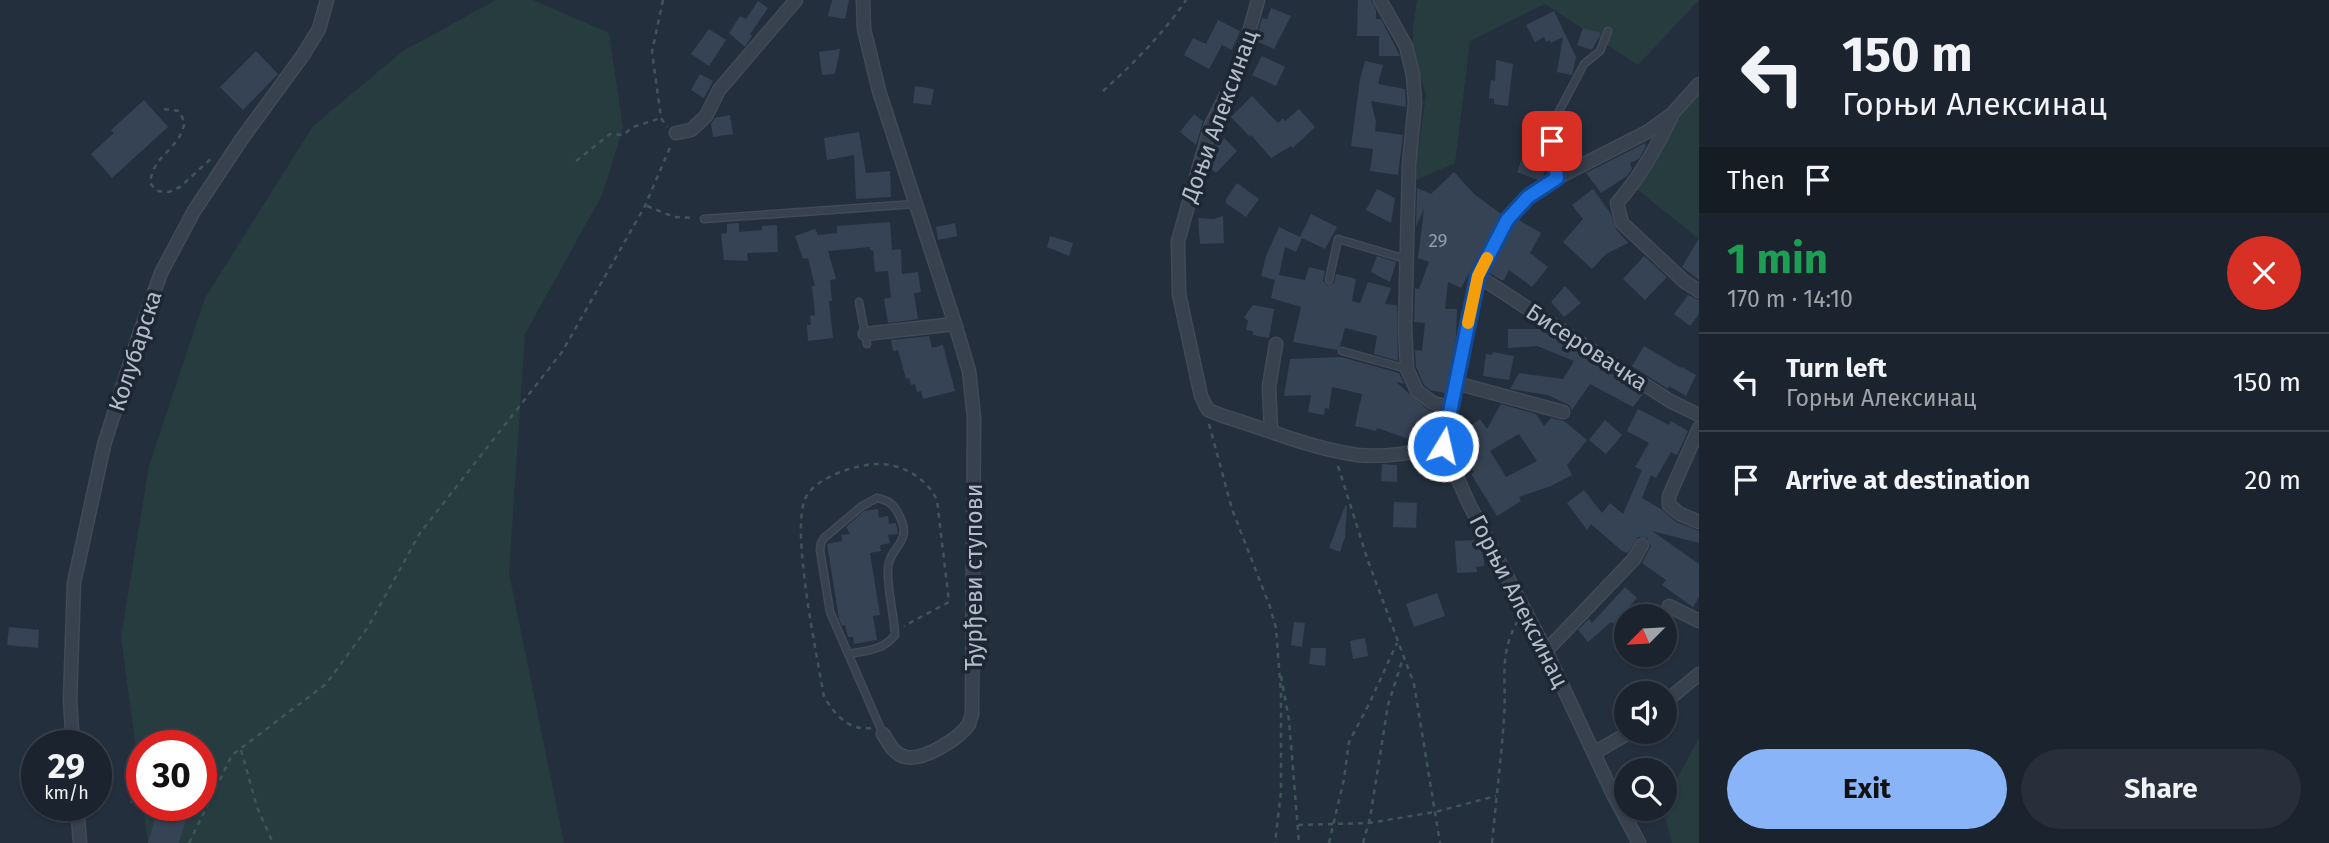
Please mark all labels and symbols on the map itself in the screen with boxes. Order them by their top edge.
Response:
street label: Доњи Алексинац [1175,26,1263,207]
pin [1522,111,1582,171]
house number: 29 [1428,229,1448,252]
street label: Колубарска [102,287,168,415]
street label: Бисеровачка [1521,297,1653,397]
position arrow [1406,409,1480,483]
street label: Ђурђеви ступови [960,484,988,670]
street label: Горњи Алексинац [1463,510,1575,693]
north arrow [1614,604,1676,667]
speed limit sign: 30 [126,730,217,821]

